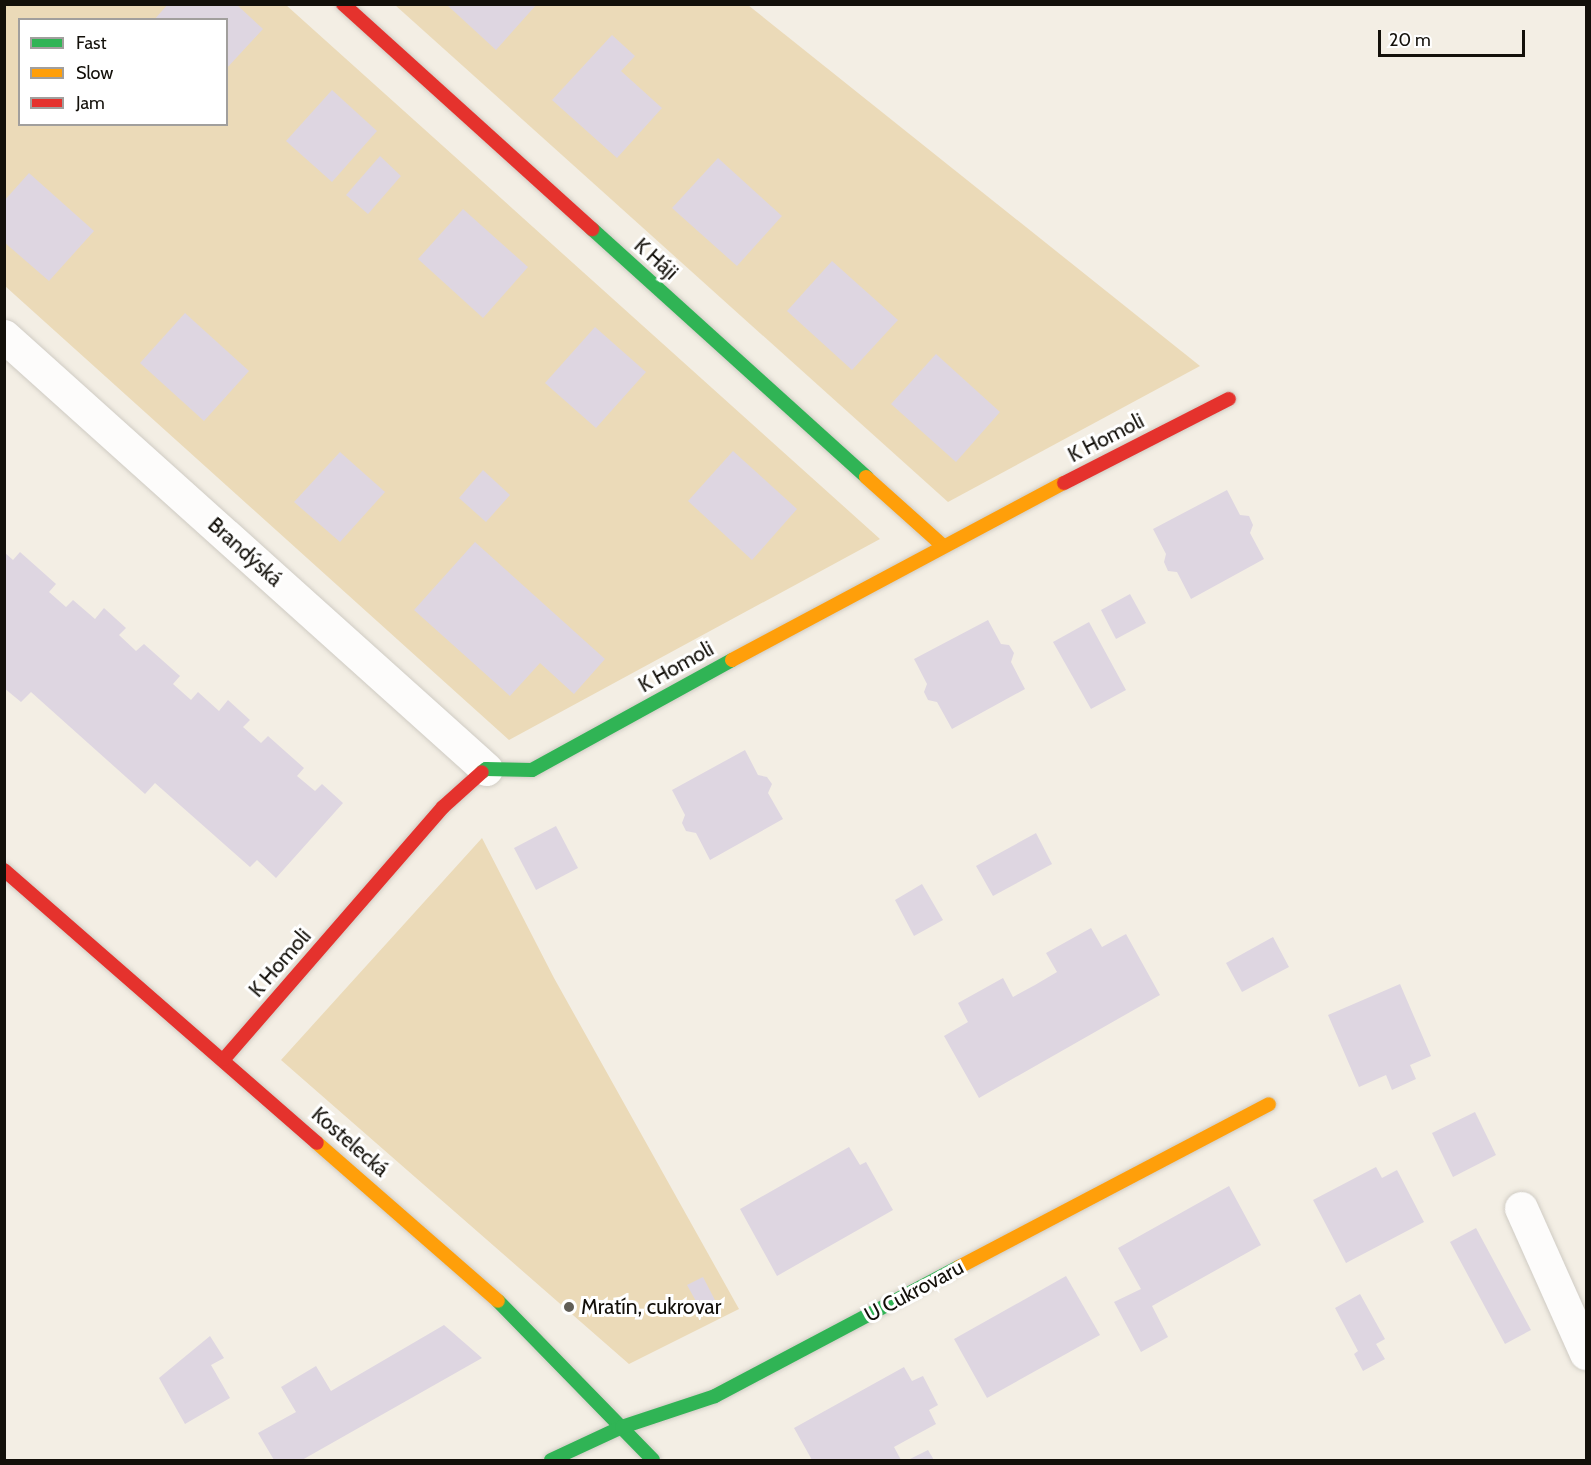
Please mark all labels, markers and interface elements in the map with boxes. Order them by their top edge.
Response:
legend [18,18,228,126]
scale bar [1381,18,1528,56]
text: 20 m [1389,29,1431,51]
text: Fast [76,32,107,54]
text: Slow [76,62,113,84]
text: Jam [76,92,105,114]
street label: K Háji [629,233,683,285]
street label: K Homoli [1064,408,1148,468]
street label: Brandýská [203,512,287,592]
street label: K Homoli [634,636,718,698]
street label: K Homoli [244,924,316,1002]
street label: Kostelecká [306,1102,394,1182]
street label: U Cukrovaru [860,1254,968,1328]
place label: Mratín, cukrovar [581,1294,721,1320]
marker: Mratín, cukrovar [562,1300,576,1314]

